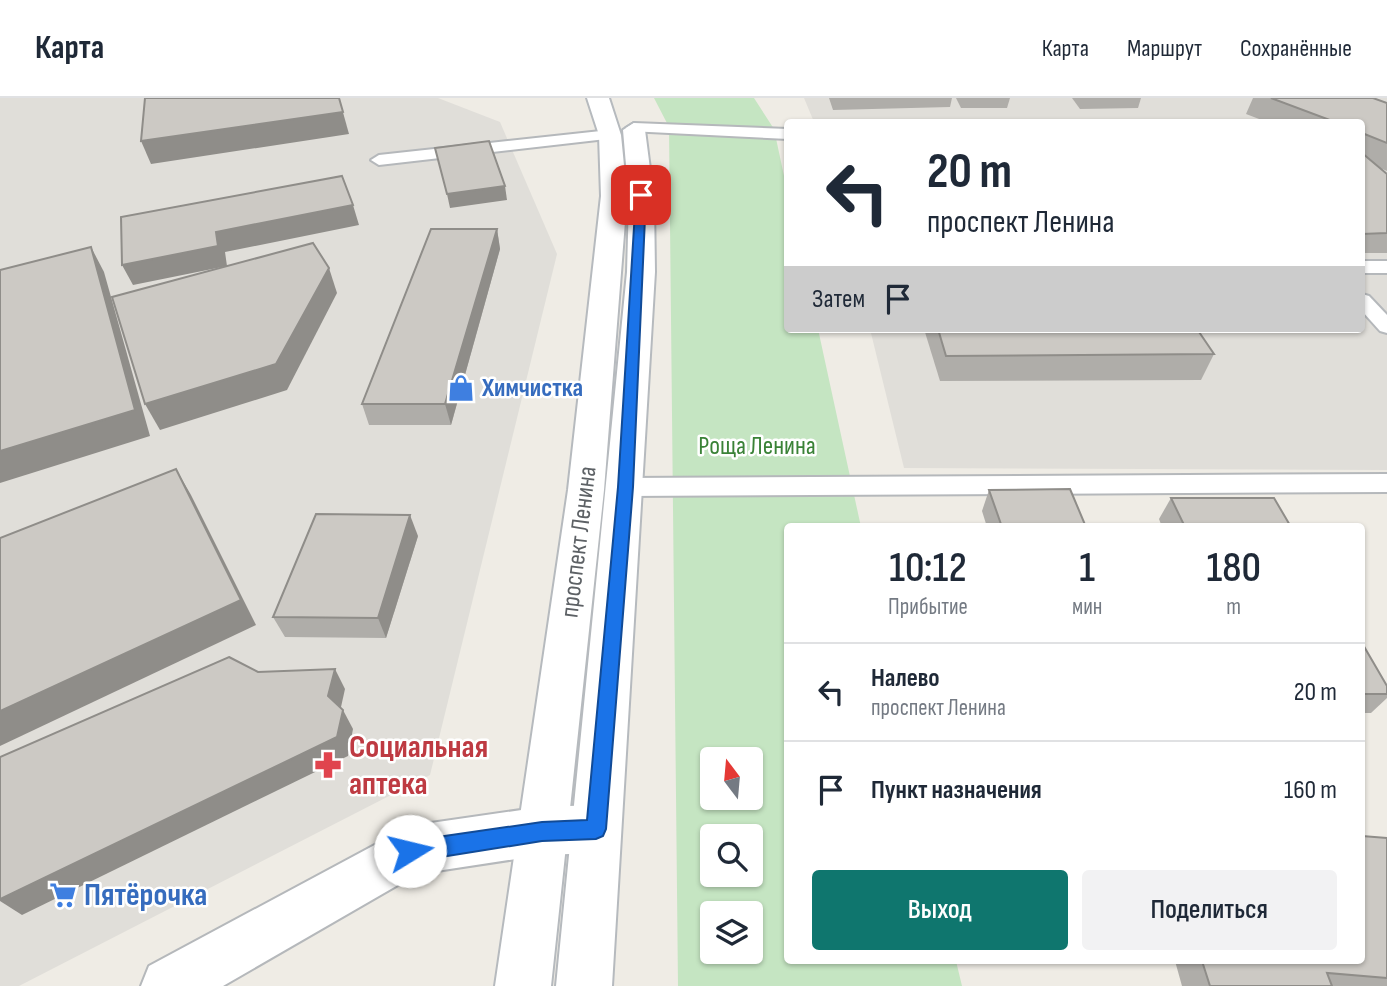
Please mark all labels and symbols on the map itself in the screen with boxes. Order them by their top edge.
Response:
pin [611,165,671,225]
shop icon: Химчистка [446,373,476,403]
place label: Химчистка [481,373,583,404]
park label: Роща Ленина [698,431,816,462]
street label: проспект Ленина [554,465,604,619]
place label: Социальная аптека [349,728,488,804]
north arrow [700,747,763,810]
pharmacy icon: Социальная аптека [313,750,343,780]
position arrow [373,814,447,888]
place label: Пятёрочка [84,876,207,915]
supermarket icon: Пятёрочка [48,880,78,910]

